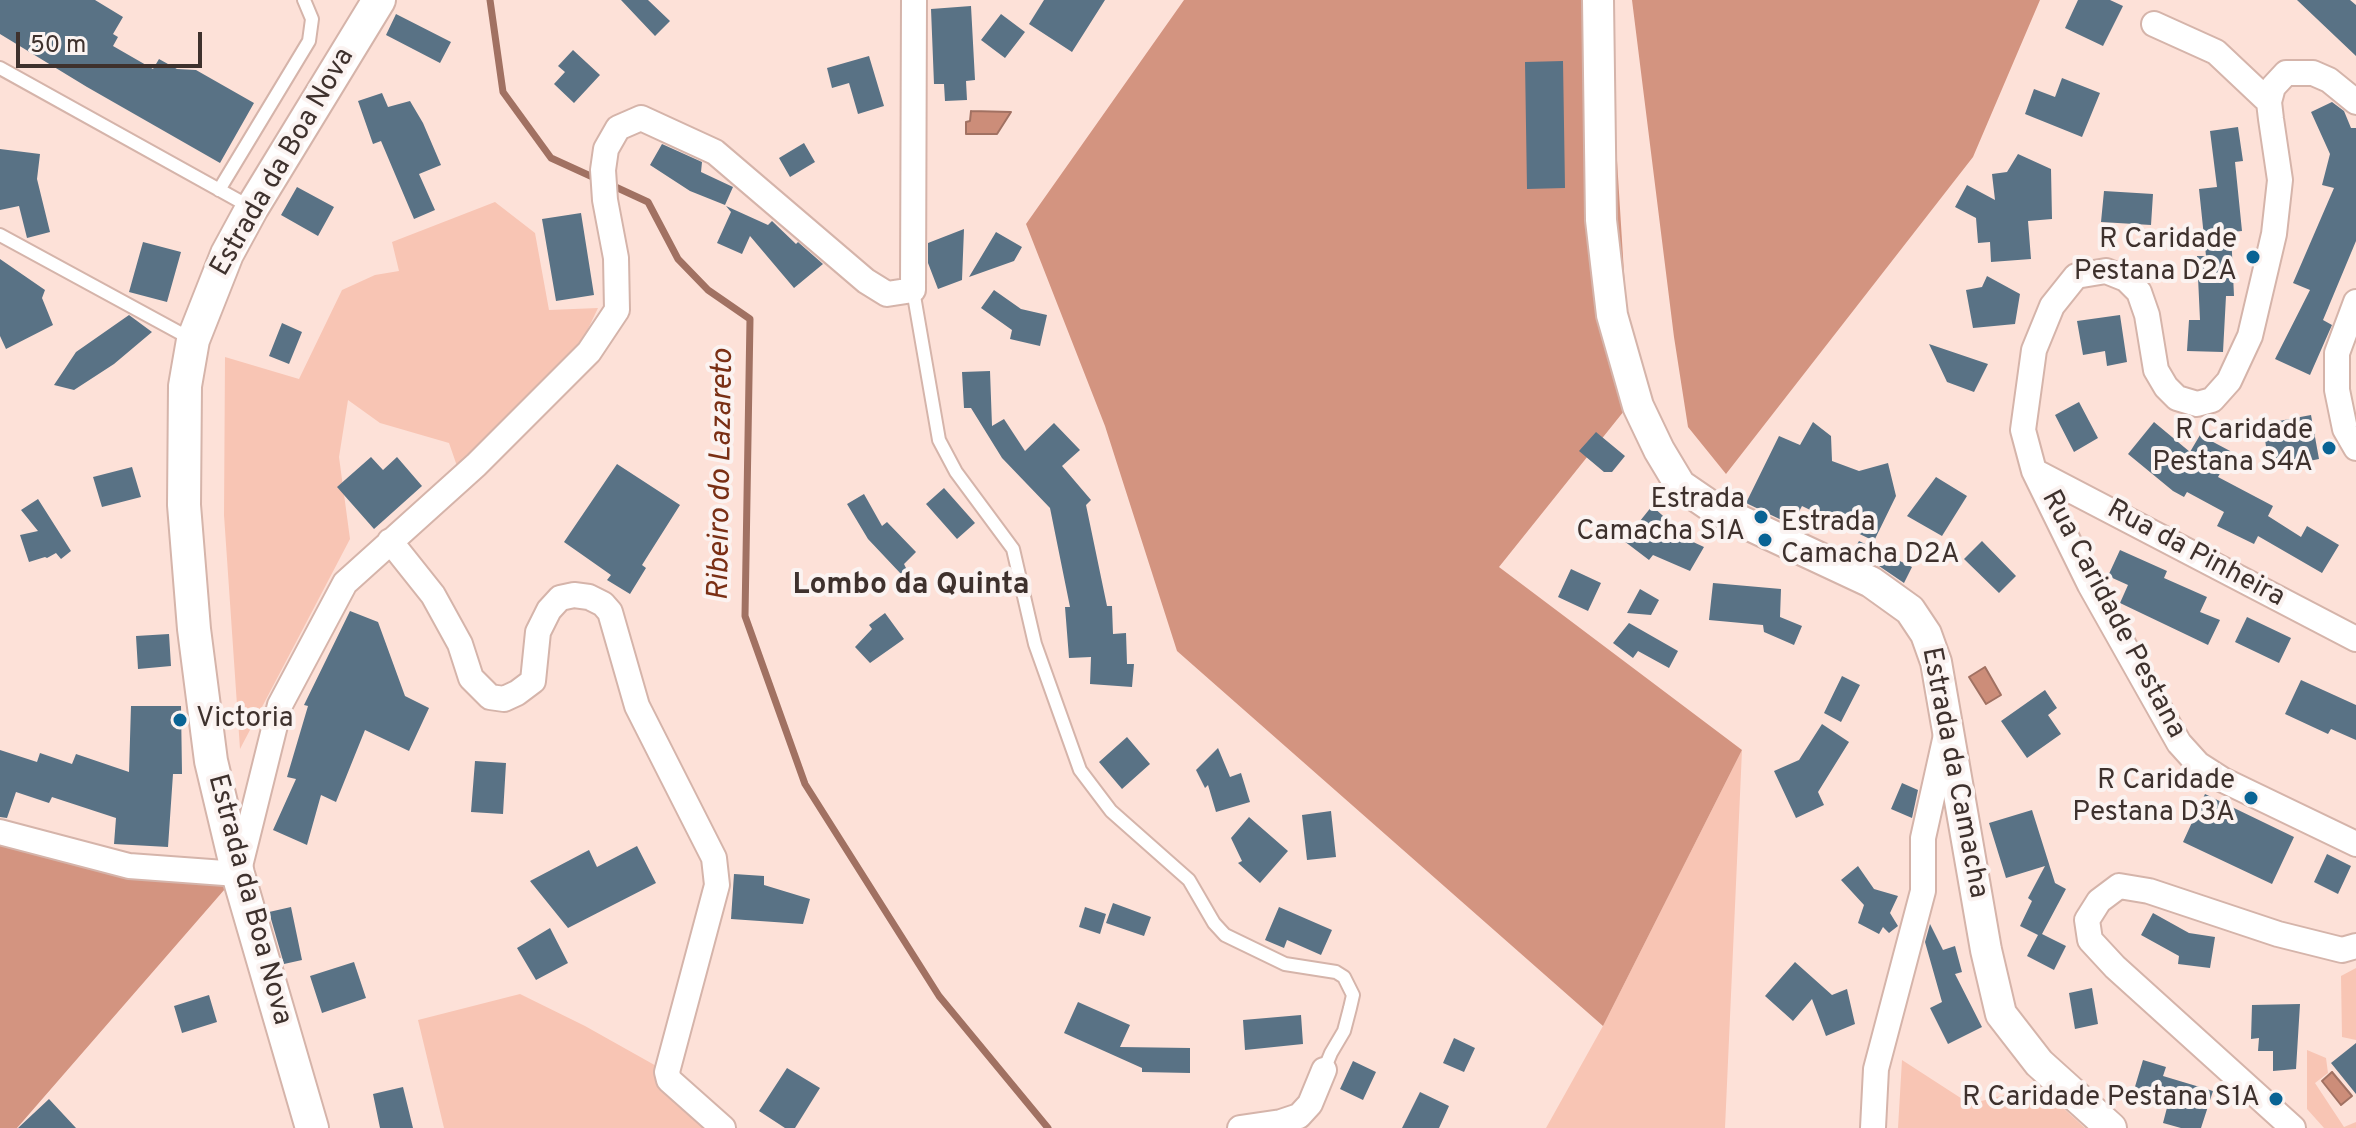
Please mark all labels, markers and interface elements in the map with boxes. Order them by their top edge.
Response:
scale bar [20,16,206,66]
text: 50 m [30,31,86,61]
street label: Estrada da Boa Nova [205,43,363,283]
place label: R Caridade Pestana D2A [2074,224,2237,290]
marker: R Caridade Pestana D2A [2244,248,2262,266]
water label: Ribeiro do Lazareto [703,349,743,601]
place label: R Caridade Pestana S4A [2152,415,2313,481]
marker: R Caridade Pestana S4A [2320,439,2338,457]
place label: Estrada Camacha S1A [1576,484,1745,550]
street label: Rua Caridade Pestana [2032,485,2192,745]
street label: Rua da Pinheira [2100,494,2290,616]
place label: Estrada Camacha D2A [1781,507,1960,573]
marker: Estrada Camacha S1A [1752,508,1770,526]
marker: Estrada Camacha D2A [1756,531,1774,549]
district label: Lombo da Quinta [792,569,1030,605]
street label: Estrada da Camacha [1912,645,1994,901]
place label: Victoria [196,703,293,737]
marker: Victoria [171,711,189,729]
place label: R Caridade Pestana D3A [2072,765,2235,831]
street label: Estrada da Boa Nova [198,771,298,1029]
marker: R Caridade Pestana D3A [2242,789,2260,807]
place label: R Caridade Pestana S1A [1962,1082,2260,1116]
marker: R Caridade Pestana S1A [2267,1090,2285,1108]

